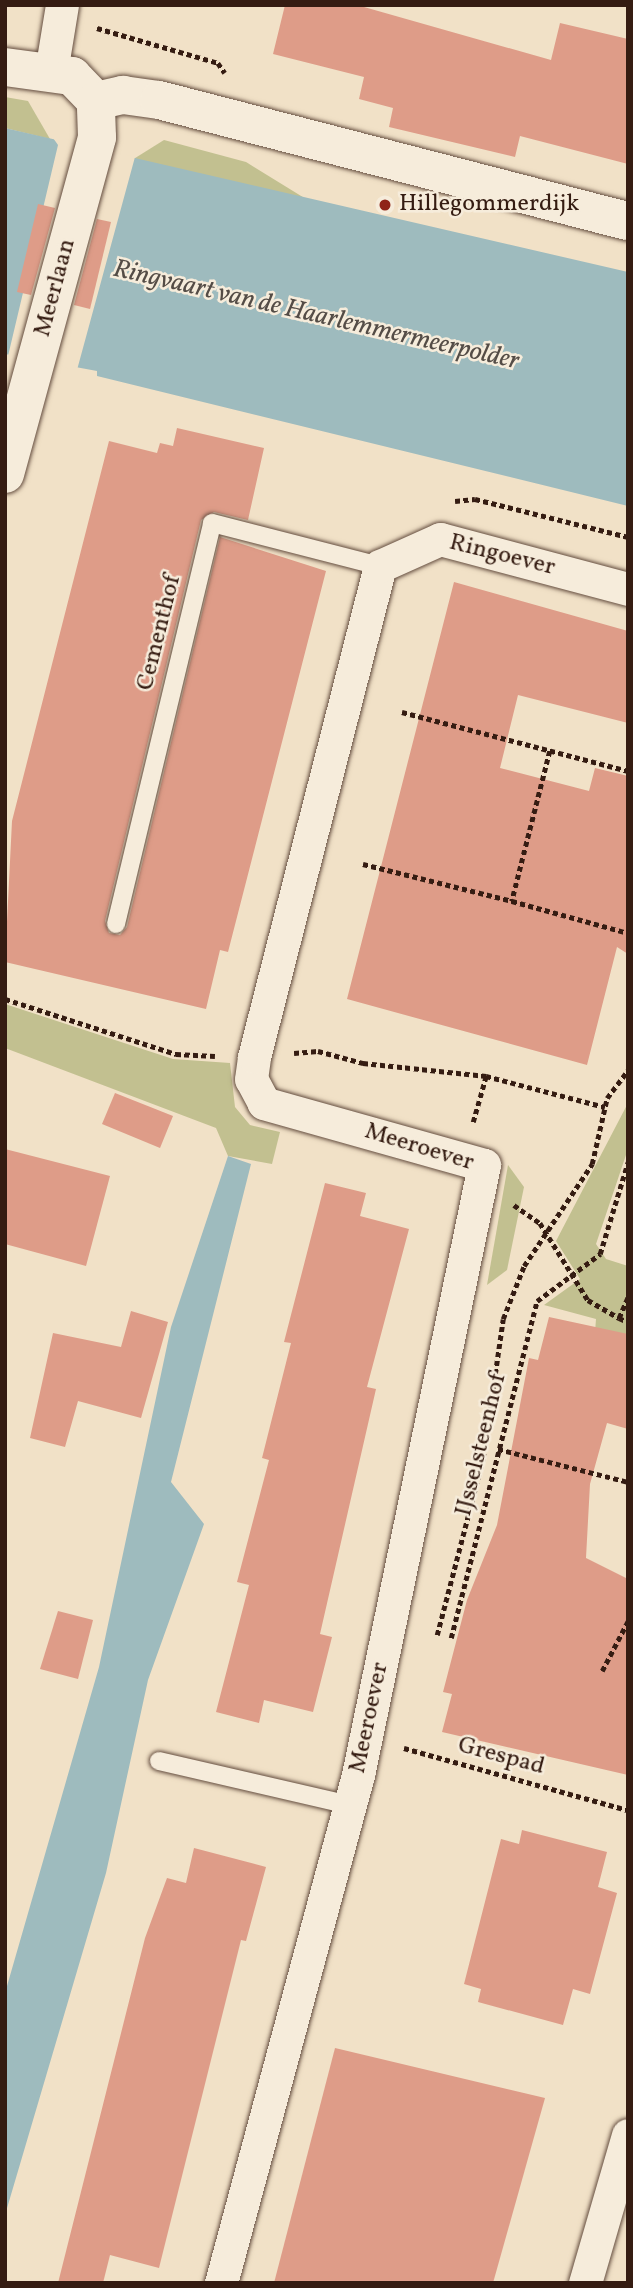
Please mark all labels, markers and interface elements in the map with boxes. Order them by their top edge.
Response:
place label: Hillegommerdijk [399,191,579,219]
marker: Hillegommerdijk [377,197,393,213]
street label: Meerlaan [29,236,83,340]
water label: Ringvaart van de Haarlemmermeerpolder [110,254,522,378]
street label: Ringoever [446,529,558,583]
street label: Cementhof [132,572,188,694]
street label: Meeroever [361,1118,477,1178]
street label: IJsselsteenhof [450,1371,514,1519]
street label: Meeroever [344,1660,396,1776]
street label: Grespad [455,1732,547,1782]

